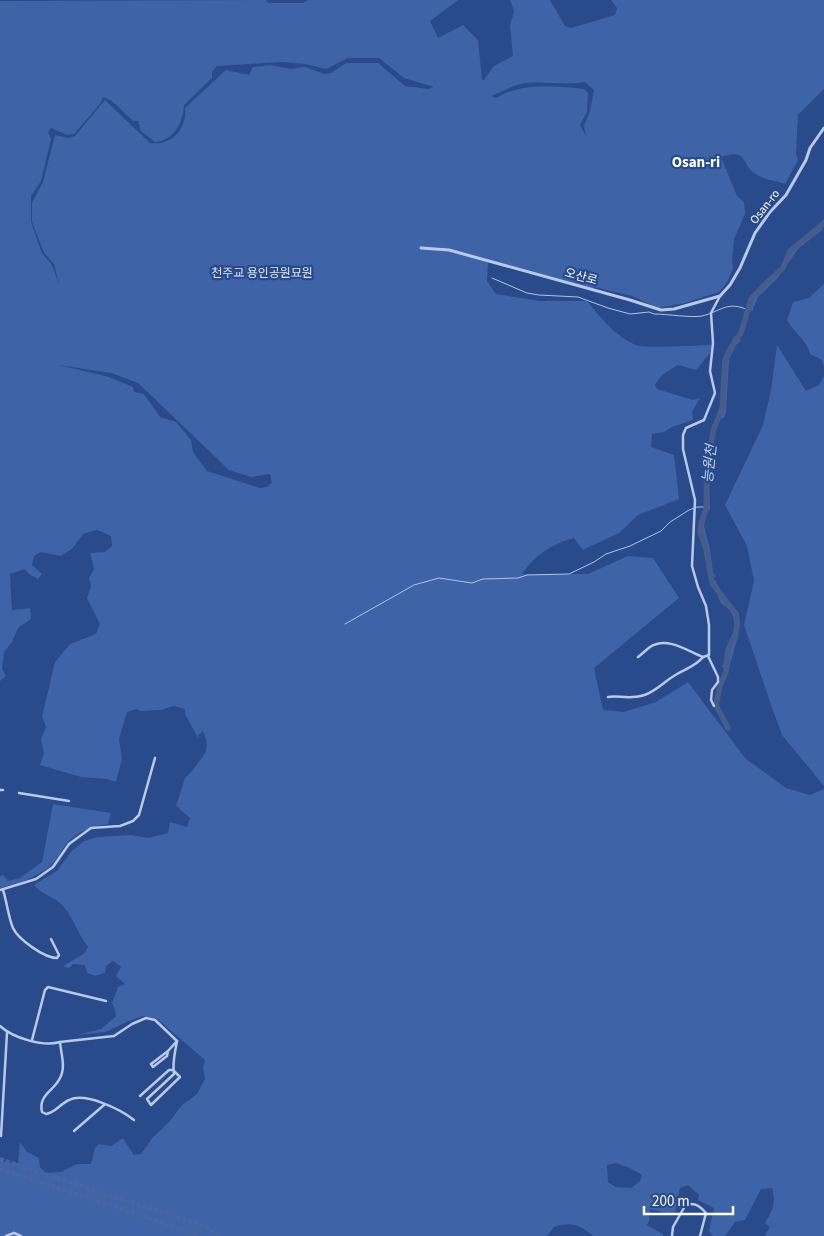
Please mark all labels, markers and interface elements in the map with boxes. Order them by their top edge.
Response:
district label: Osan-ri [672,152,720,173]
street label: Osan-ro [746,186,784,228]
park label: 천주교 용인공원묘원 [211,265,313,282]
street label: 오산로 [563,265,599,289]
water label: 능원천 [698,443,722,484]
scale bar [644,1184,733,1216]
text: 200 m [652,1191,690,1212]

